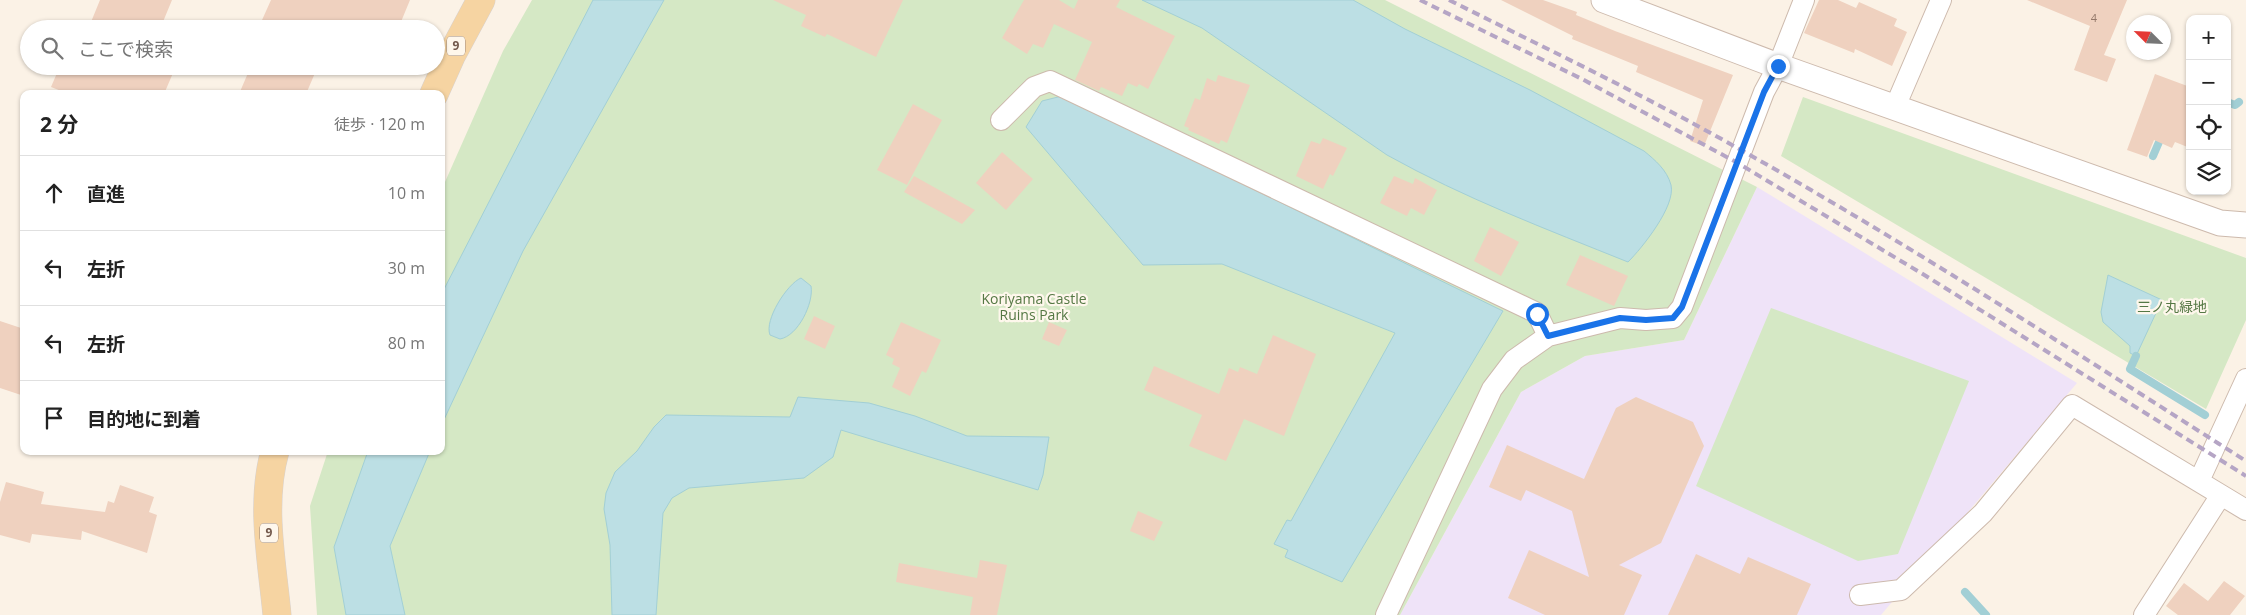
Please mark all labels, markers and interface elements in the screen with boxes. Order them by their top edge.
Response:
house number: 4 [2091,10,2098,25]
north arrow [2126,15,2171,60]
map controls [2186,15,2231,195]
button: + [2186,15,2231,60]
search box [20,20,445,75]
icon: search [38,34,66,62]
text: ここで検索 [78,36,173,62]
road number: 9 [447,36,465,56]
route end [1767,55,1790,78]
button: − [2186,60,2231,105]
button: locate [2186,105,2231,150]
text: 2 分 [40,110,78,138]
text: 徒歩 · 120 m [334,113,425,135]
button: layers [2186,150,2231,195]
icon: ahead [40,179,68,207]
text: 直進 [87,181,125,207]
text: 10 m [388,182,425,204]
icon: left [40,254,68,282]
text: 左折 [87,256,125,282]
text: 30 m [388,257,425,279]
park label: Koriyama Castle Ruins Park [981,289,1087,324]
park label: 三ノ丸緑地 [2137,297,2207,316]
route start [1526,303,1549,326]
icon: left [40,329,68,357]
text: 左折 [87,331,125,357]
text: 80 m [388,332,425,354]
icon: arrive [40,404,68,432]
text: 目的地に到着 [87,406,201,432]
road number: 9 [260,524,278,542]

